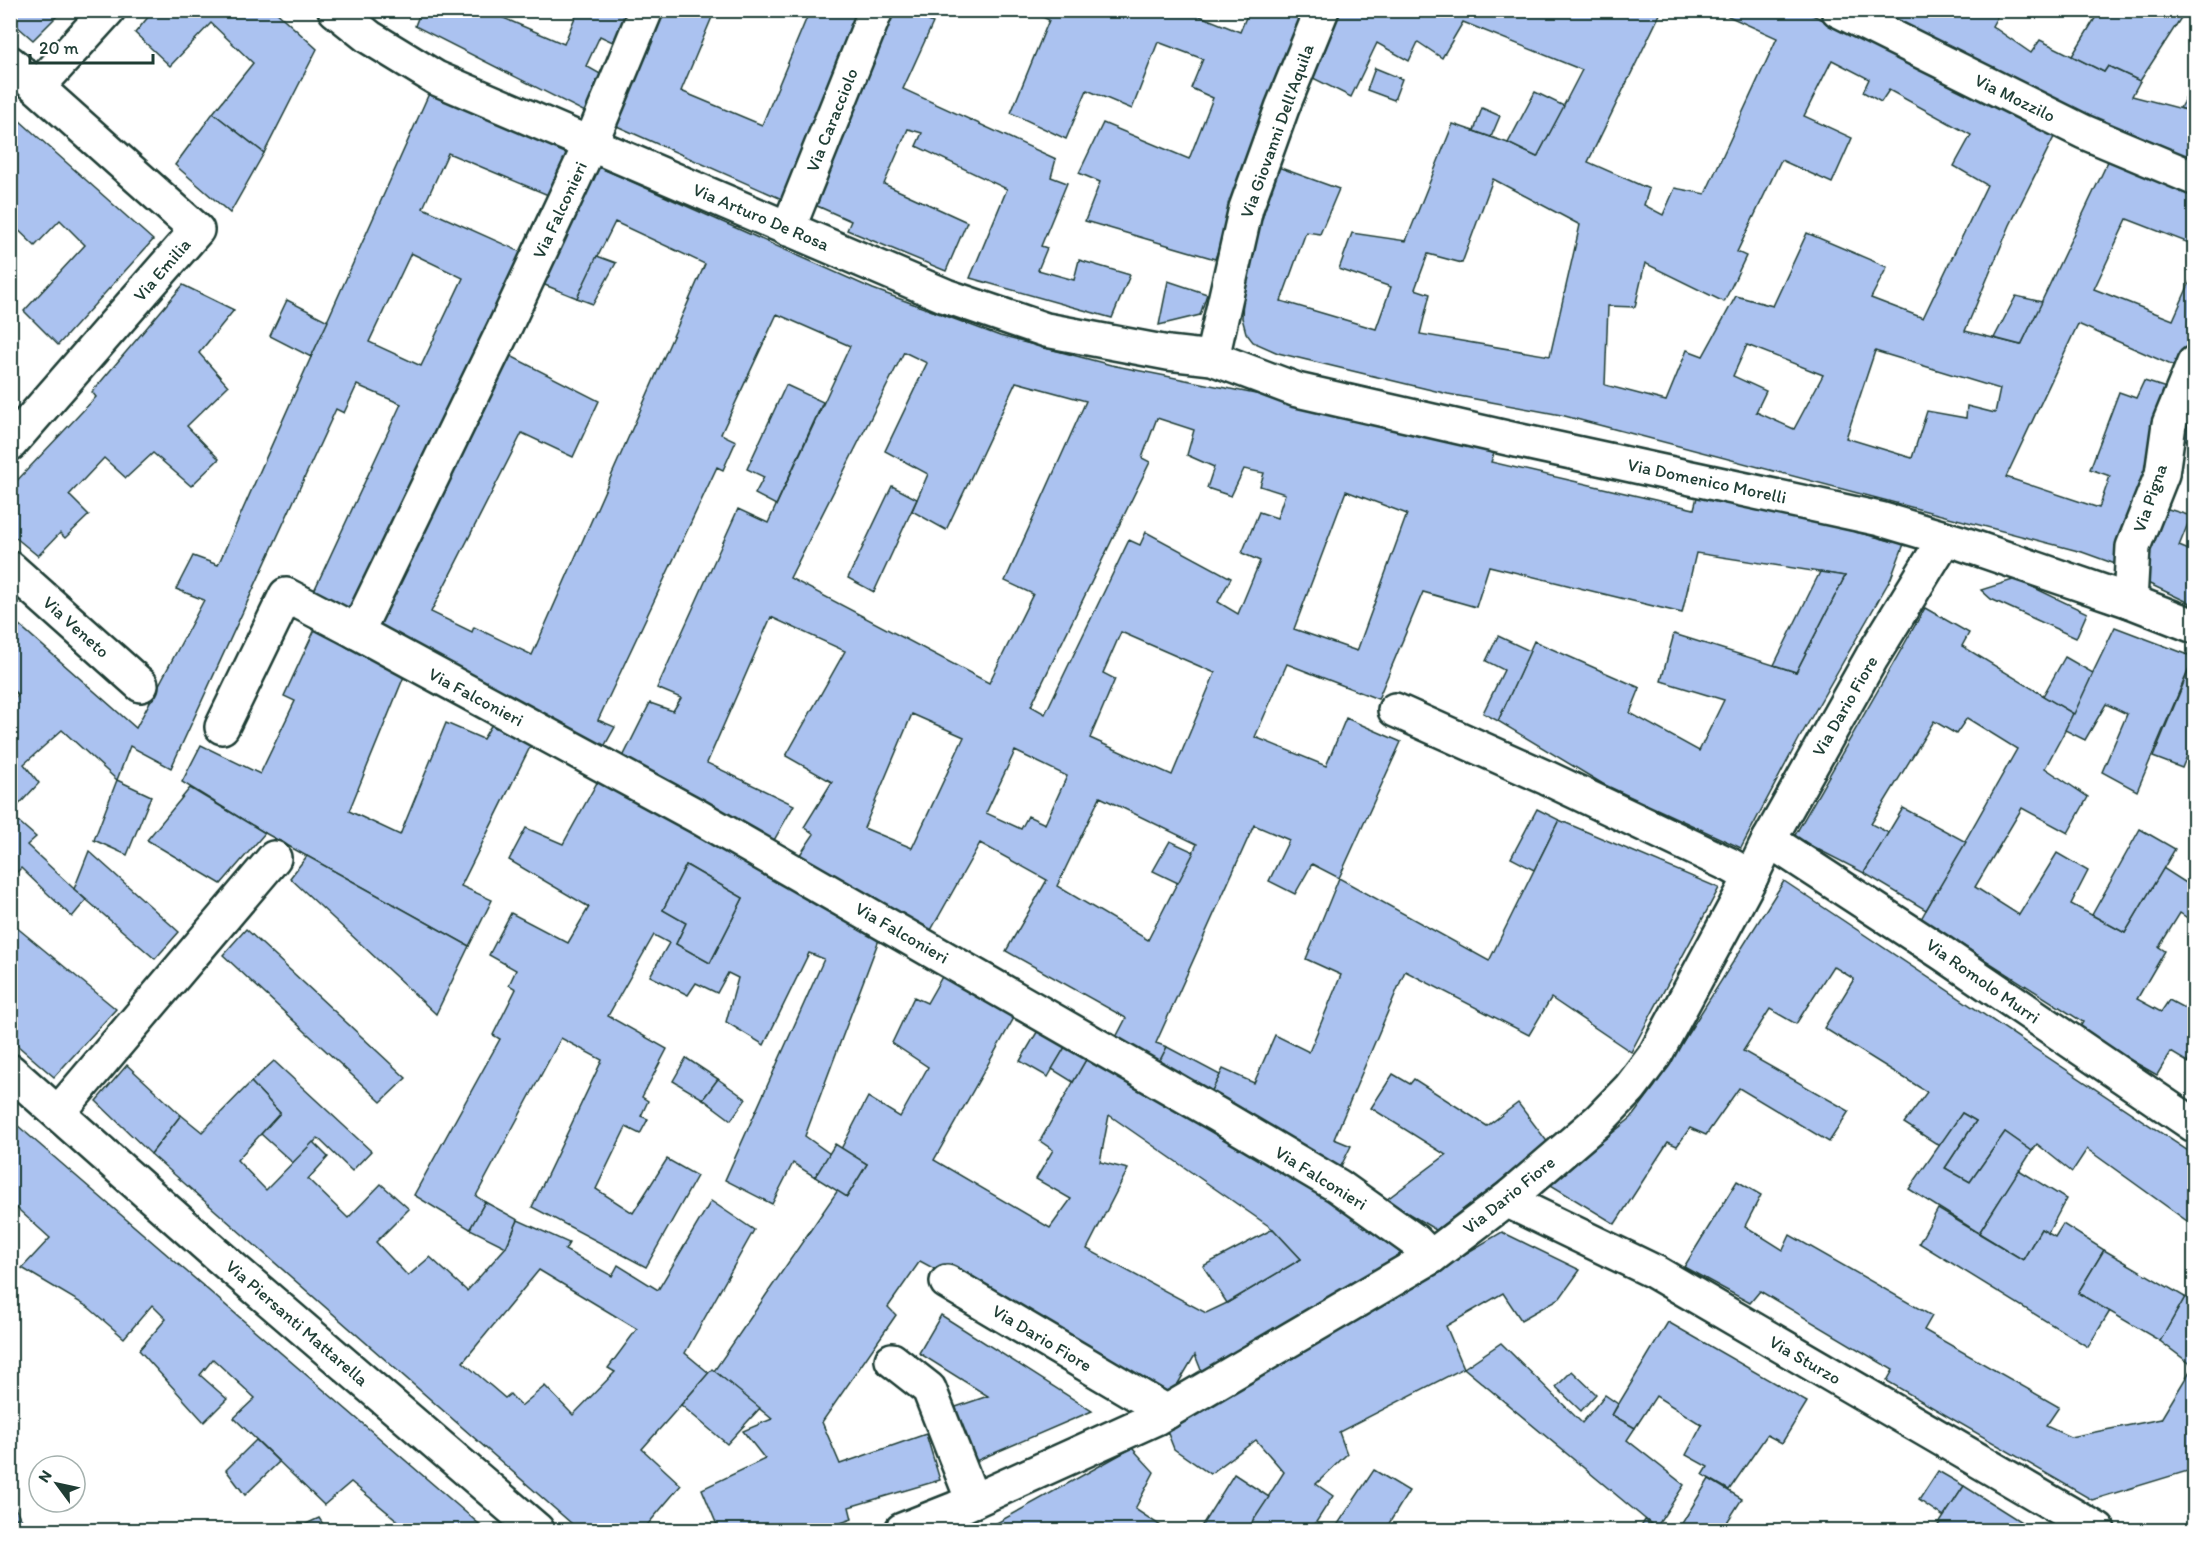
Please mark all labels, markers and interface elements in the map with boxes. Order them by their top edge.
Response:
scale bar [30,27,153,65]
text: 20 m [39,37,79,59]
street label: Via Giovanni Dell'Aquila [1235,40,1319,221]
street label: Via Caracciolo [801,65,863,175]
street label: Via Mozzilo [1971,69,2059,127]
street label: Via Falconieri [528,158,592,262]
street label: Via Arturo De Rosa [689,178,833,256]
street label: Via Emilia [129,234,195,306]
street label: Via Domenico Morelli [1625,453,1789,509]
street label: Via Pigna [2128,460,2172,535]
street label: Via Veneto [38,591,114,663]
street label: Via Dario Fiore [1807,652,1883,760]
street label: Via Falconieri [425,663,527,731]
street label: Via Falconieri [851,897,953,969]
street label: Via Romolo Murri [1922,934,2044,1028]
street label: Via Falconieri [1271,1141,1371,1215]
street label: Via Dario Fiore [1458,1151,1560,1239]
street label: Via Piersanti Mattarella [221,1255,373,1391]
street label: Via Dario Fiore [988,1300,1096,1376]
street label: Via Sturzo [1765,1331,1845,1389]
north arrow [27,1454,87,1514]
text: N [34,1466,56,1486]

